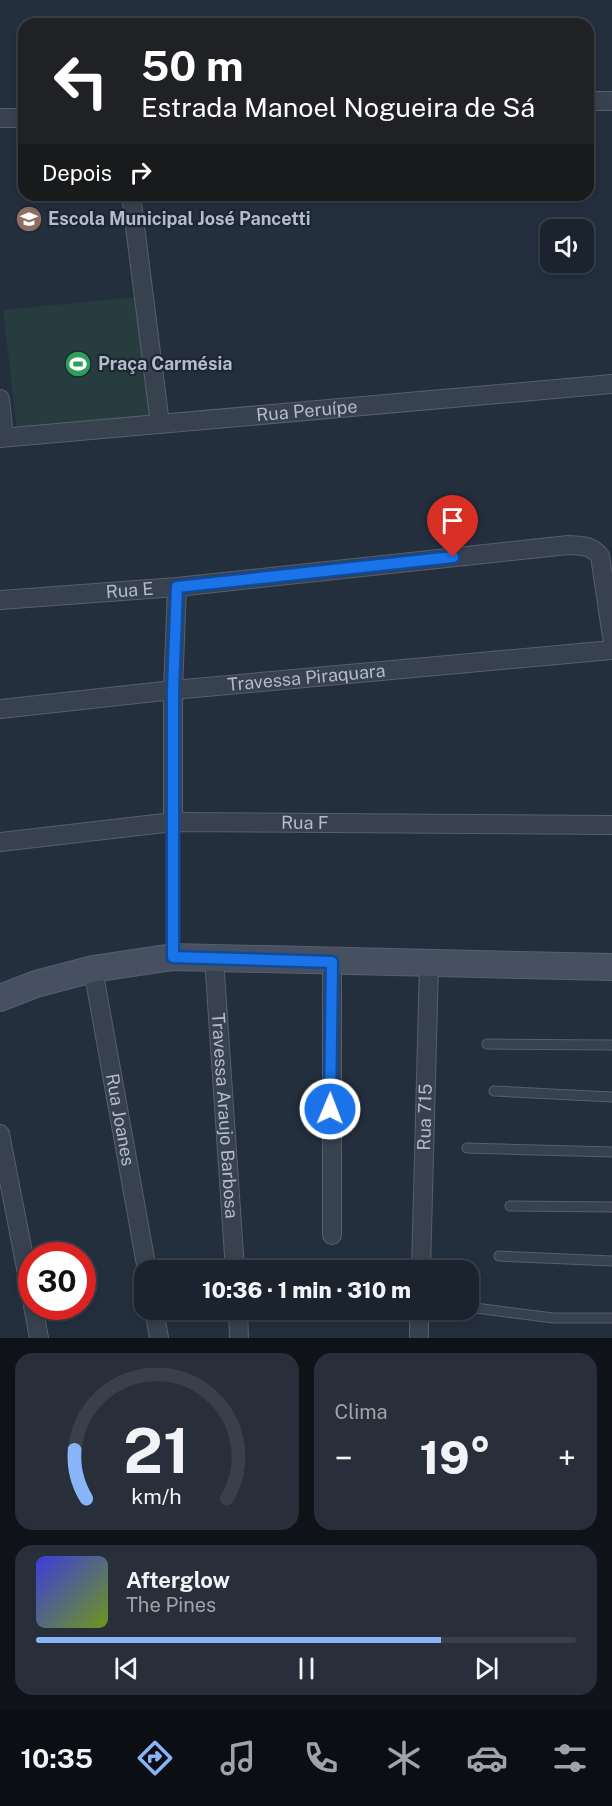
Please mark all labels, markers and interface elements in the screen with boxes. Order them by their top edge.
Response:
text: 50 m [141,41,244,90]
icon: left [42,42,120,120]
text: Estrada Manoel Nogueira de Sá [141,91,535,123]
icon: right [124,156,157,189]
text: Depois [42,160,112,186]
school or university icon: Escola Municipal José Pancetti [14,204,44,234]
place label: Escola Municipal José Pancetti [48,208,310,229]
map controls [540,219,594,273]
button: sound [540,219,594,273]
sports icon: Praça Carmésia [63,349,93,379]
place label: Praça Carmésia [98,353,232,374]
street label: Rua Peruípe [255,396,358,425]
pin [427,495,478,557]
icon: arrive [436,504,469,537]
street label: Rua E [105,578,154,602]
street label: Travessa Piraquara [226,660,386,695]
street label: Rua F [281,812,329,833]
street label: Travessa Araujo Barbosa [208,1012,243,1219]
street label: Rua Joanes [102,1072,139,1167]
position arrow [298,1077,362,1141]
street label: Rua 715 [413,1083,436,1151]
speed limit sign: 30 [18,1242,96,1320]
text: 10:36 · 1 min · 310 m [202,1277,411,1303]
text: Clima [335,1400,388,1424]
text: 21 [124,1414,190,1487]
text: 19° [419,1431,491,1484]
text: − [335,1439,353,1477]
text: + [558,1439,576,1477]
text: km/h [132,1484,182,1509]
text: Afterglow [126,1567,230,1593]
text: The Pines [126,1593,216,1617]
icon: previous [110,1652,143,1685]
icon: pause [290,1652,323,1685]
icon: next [470,1652,503,1685]
icon: directions [134,1737,176,1779]
icon: music [217,1737,259,1779]
icon: phone [300,1737,342,1779]
icon: climate [383,1737,425,1779]
icon: car [466,1737,508,1779]
icon: filters [549,1737,591,1779]
text: 10:35 [21,1742,93,1774]

